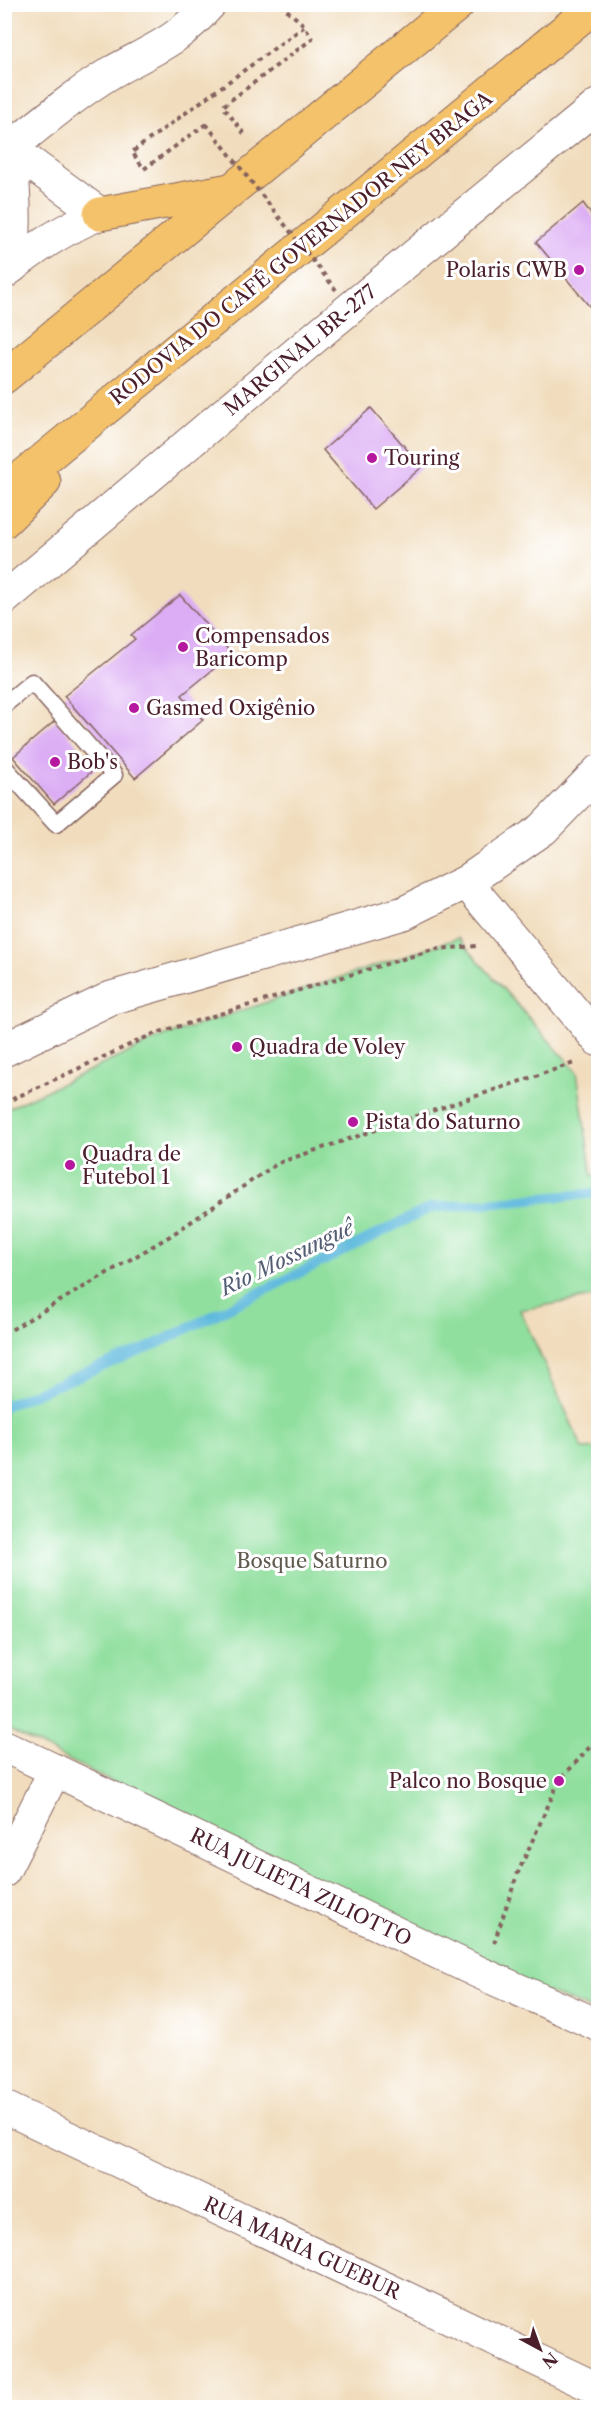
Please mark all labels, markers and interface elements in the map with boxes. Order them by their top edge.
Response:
street label: RODOVIA DO CAFÉ GOVERNADOR NEY BRAGA [104,85,498,410]
place label: Polaris CWB [446,258,567,282]
marker: Polaris CWB [572,263,586,277]
street label: MARGINAL BR-277 [219,279,381,421]
place label: Touring [384,446,460,470]
marker: Touring [365,451,379,465]
place label: Compensados Baricomp [195,624,330,671]
marker: Compensados Baricomp [176,640,190,654]
place label: Gasmed Oxigênio [146,696,315,720]
marker: Gasmed Oxigênio [127,701,141,715]
place label: Bob's [67,750,118,774]
marker: Bob's [48,755,62,769]
place label: Quadra de Voley [249,1035,406,1059]
marker: Quadra de Voley [230,1040,244,1054]
place label: Pista do Saturno [365,1110,520,1134]
marker: Pista do Saturno [346,1115,360,1129]
place label: Quadra de Futebol 1 [82,1142,181,1189]
marker: Quadra de Futebol 1 [63,1158,77,1172]
water label: Rio Mossunguê [214,1214,359,1301]
park label: Bosque Saturno [237,1549,387,1573]
place label: Palco no Bosque [389,1769,547,1793]
marker: Palco no Bosque [552,1774,566,1788]
street label: RUA JULIETA ZILIOTTO [186,1823,416,1951]
street label: RUA MARIA GUEBUR [200,2192,405,2305]
north arrow [510,2319,570,2379]
text: N [538,2348,562,2372]

